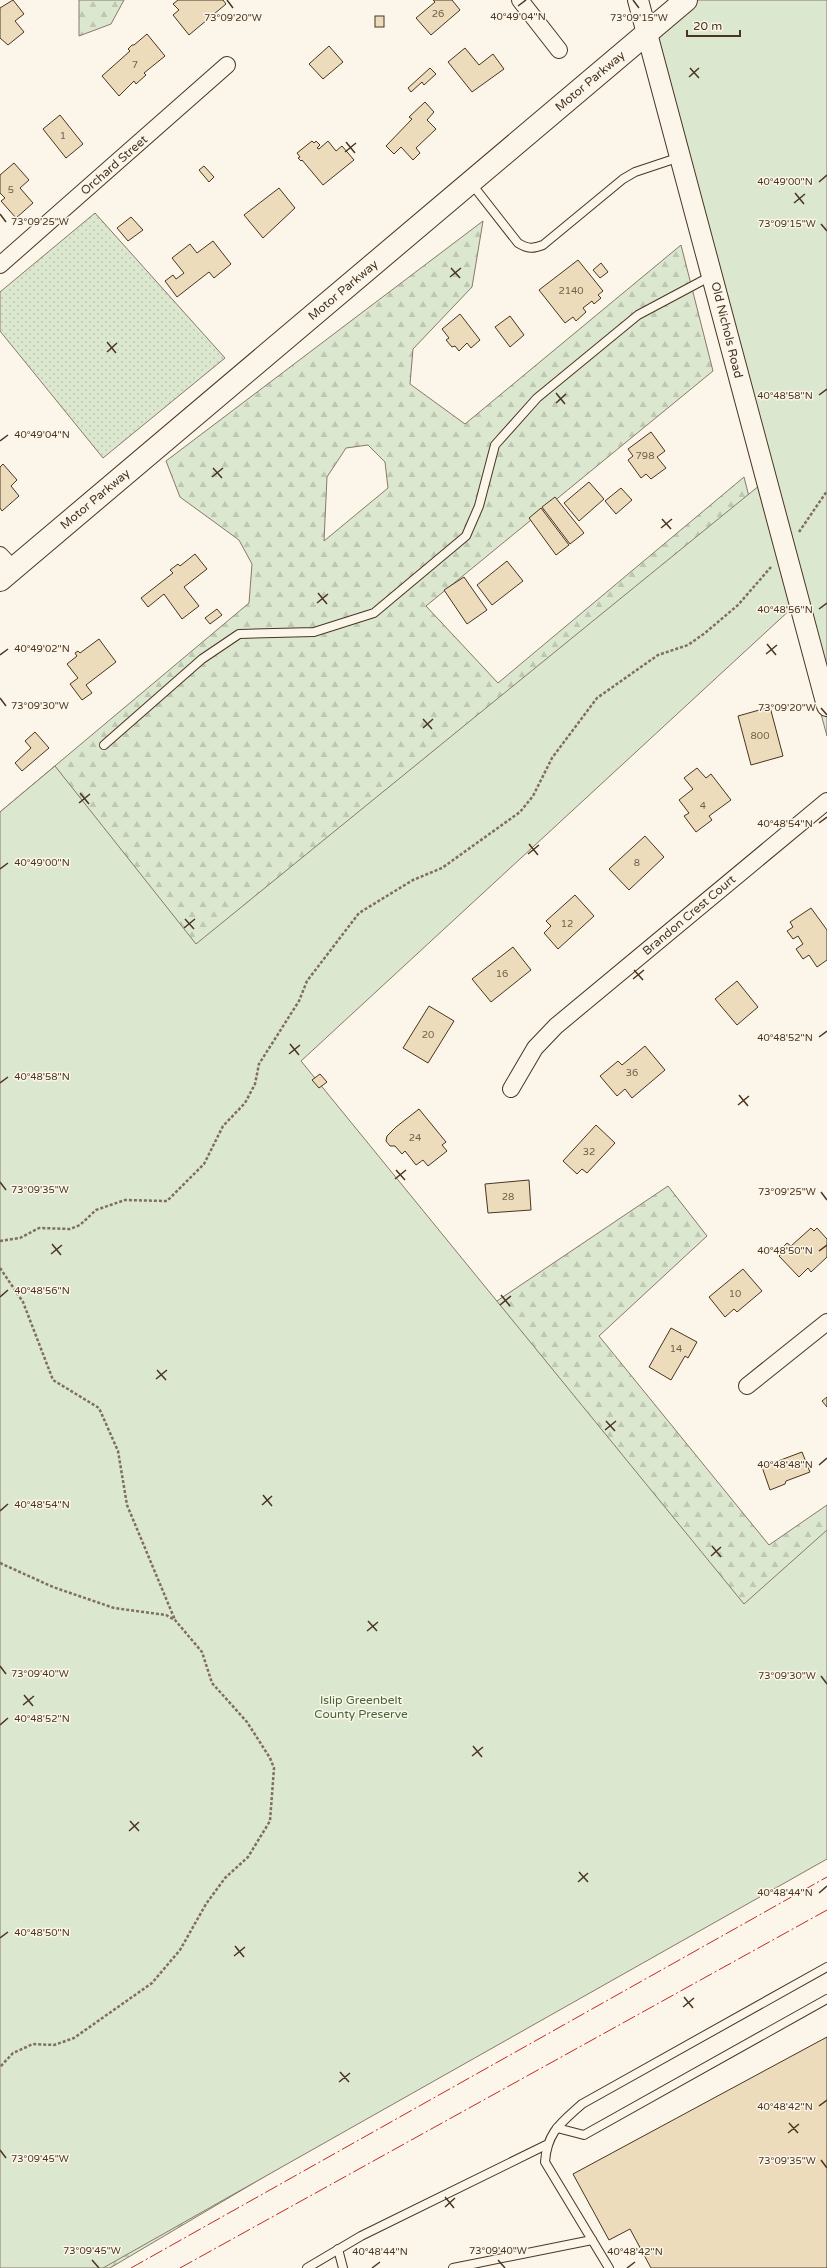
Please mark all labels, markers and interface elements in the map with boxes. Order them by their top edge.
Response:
house number: 26 [432,8,444,20]
text: 40°49'04"N [490,11,546,23]
text: 73°09'20"W [204,12,262,24]
text: 73°09'15"W [610,12,668,24]
scale bar [687,12,740,38]
text: 20 m [693,19,722,33]
street label: Motor Parkway [552,48,628,114]
house number: 7 [132,59,138,71]
house number: 1 [60,130,66,142]
street label: Orchard Street [78,132,151,198]
text: 40°49'00"N [757,176,813,188]
house number: 5 [8,184,14,196]
text: 73°09'25"W [11,216,69,228]
text: 73°09'15"W [758,218,816,230]
street label: Motor Parkway [305,257,381,323]
street label: Old Nichols Road [708,280,746,380]
house number: 2140 [558,285,584,297]
text: 40°48'58"N [757,390,813,402]
text: 40°49'04"N [14,429,70,441]
house number: 798 [636,450,654,462]
street label: Motor Parkway [57,466,133,532]
text: 40°48'56"N [757,604,813,616]
text: 40°49'02"N [14,643,70,655]
text: 73°09'30"W [11,700,69,712]
text: 73°09'20"W [758,702,816,714]
house number: 800 [751,730,769,742]
house number: 4 [700,800,706,812]
text: 40°48'54"N [757,818,813,830]
text: 40°49'00"N [14,857,70,869]
house number: 8 [634,857,640,869]
street label: Brandon Crest Court [640,872,739,958]
house number: 12 [561,918,573,930]
house number: 16 [496,968,508,980]
house number: 20 [422,1029,434,1041]
text: 40°48'52"N [757,1032,813,1044]
house number: 36 [626,1067,638,1079]
text: 40°48'58"N [14,1071,70,1083]
house number: 24 [409,1132,421,1144]
house number: 32 [583,1146,595,1158]
text: 73°09'35"W [11,1184,69,1196]
text: 73°09'25"W [758,1186,816,1198]
house number: 28 [502,1191,514,1203]
text: 40°48'50"N [757,1245,813,1257]
text: 40°48'56"N [14,1285,70,1297]
house number: 10 [729,1288,741,1300]
house number: 14 [670,1343,682,1355]
text: 40°48'48"N [757,1459,813,1471]
text: 40°48'54"N [14,1499,70,1511]
text: 73°09'40"W [11,1668,69,1680]
text: 73°09'30"W [758,1670,816,1682]
park label: Islip Greenbelt County Preserve [314,1693,408,1721]
text: 40°48'52"N [14,1713,70,1725]
text: 40°48'44"N [757,1887,813,1899]
text: 40°48'50"N [14,1927,70,1939]
text: 40°48'42"N [757,2101,813,2113]
text: 73°09'45"W [11,2153,69,2165]
text: 73°09'35"W [758,2155,816,2167]
text: 73°09'45"W [63,2245,121,2257]
text: 73°09'40"W [469,2245,527,2257]
text: 40°48'44"N [352,2246,408,2258]
text: 40°48'42"N [607,2246,663,2258]

